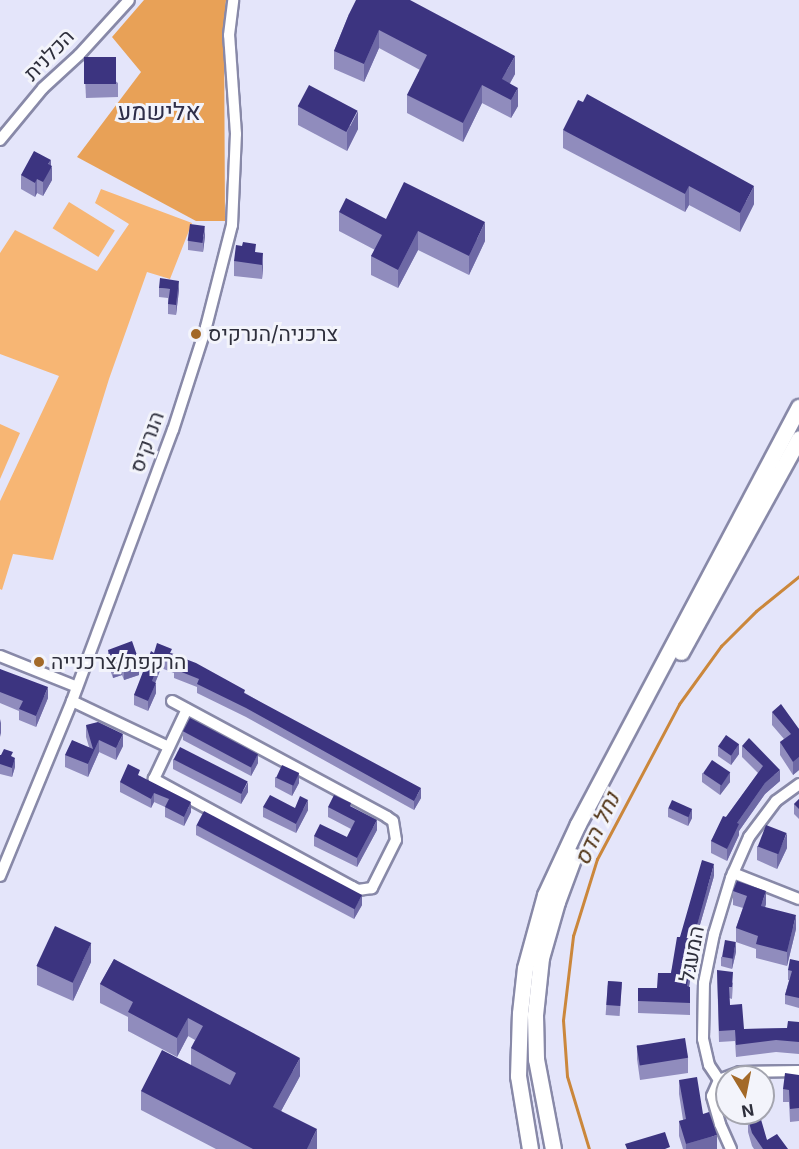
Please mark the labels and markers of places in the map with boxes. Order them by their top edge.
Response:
place label: צרכניה/הנרקיס [208,321,338,347]
marker: צרכניה/הנרקיס [189,327,203,341]
place label: הרקפת/צרכנייה [51,649,186,675]
marker: הרקפת/צרכנייה [32,655,46,669]

